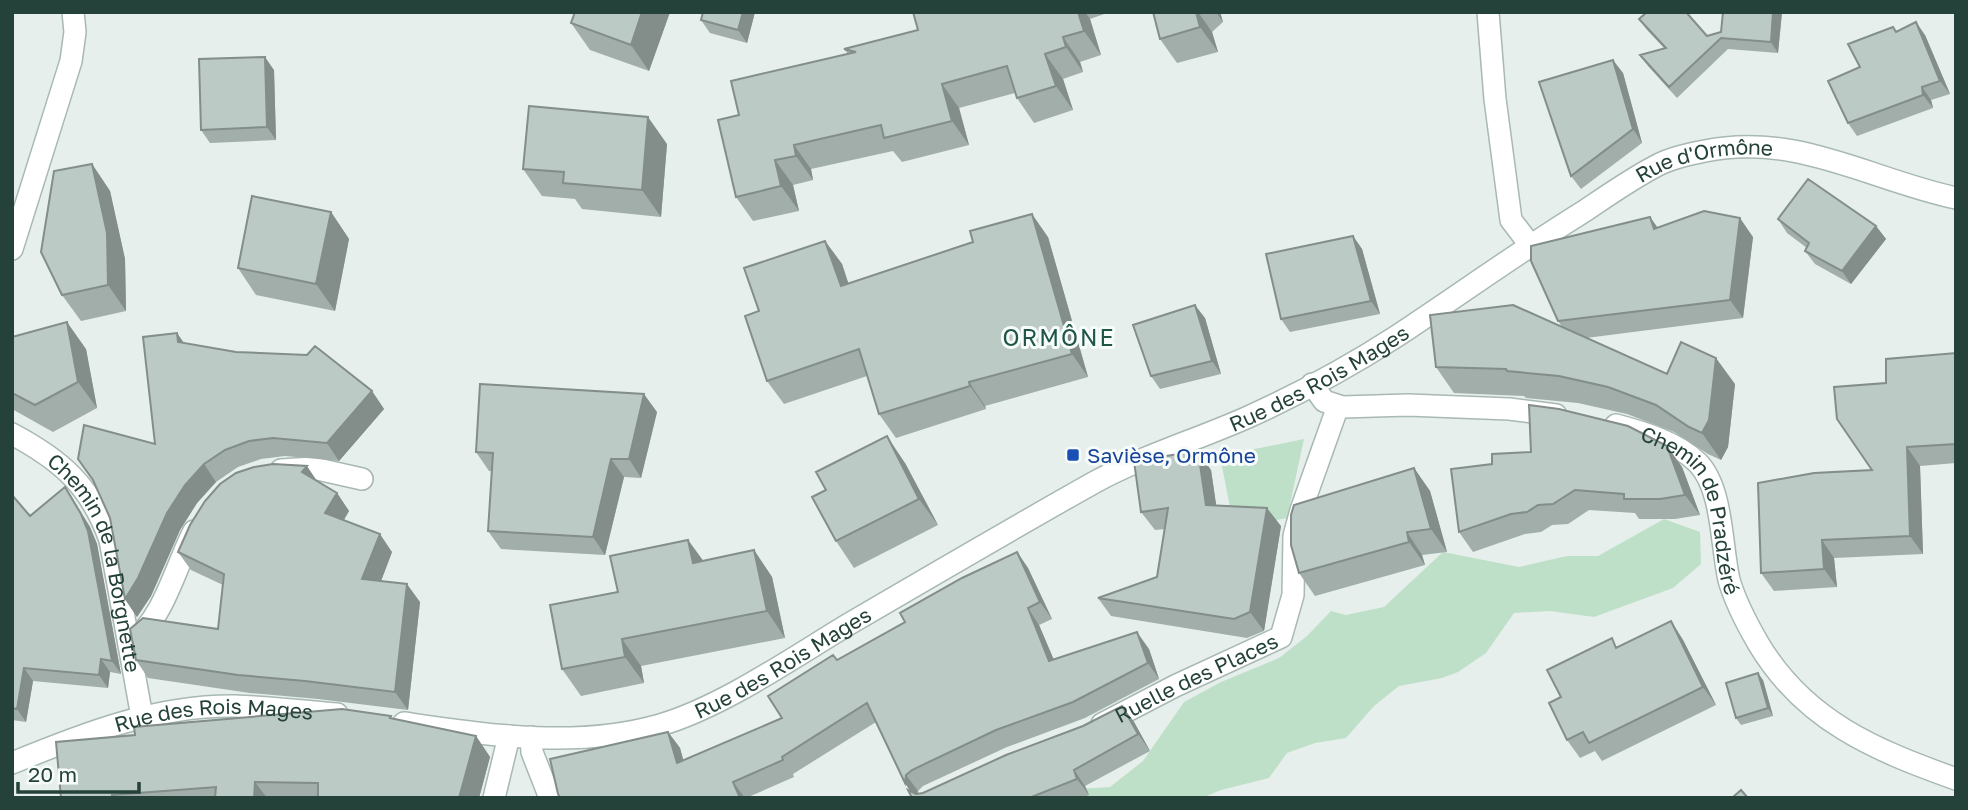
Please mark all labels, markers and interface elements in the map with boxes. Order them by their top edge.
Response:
street label: Rue d'Ormône [1631,134,1774,188]
street label: Rue des Rois Mages [1225,319,1414,437]
district label: ORMÔNE [1003,323,1115,351]
street label: Chemin de Pradzéré [1638,420,1746,598]
place label: Savièse, Ormône [1087,442,1256,468]
street label: Chemin de la Borgnette [43,447,147,674]
marker: Savièse, Ormône [1065,447,1081,463]
street label: Rue des Rois Mages [690,601,876,724]
street label: Ruelle des Places [1110,627,1282,728]
street label: Rue des Rois Mages [111,693,314,737]
scale bar [18,750,138,794]
text: 20 m [28,761,77,787]

